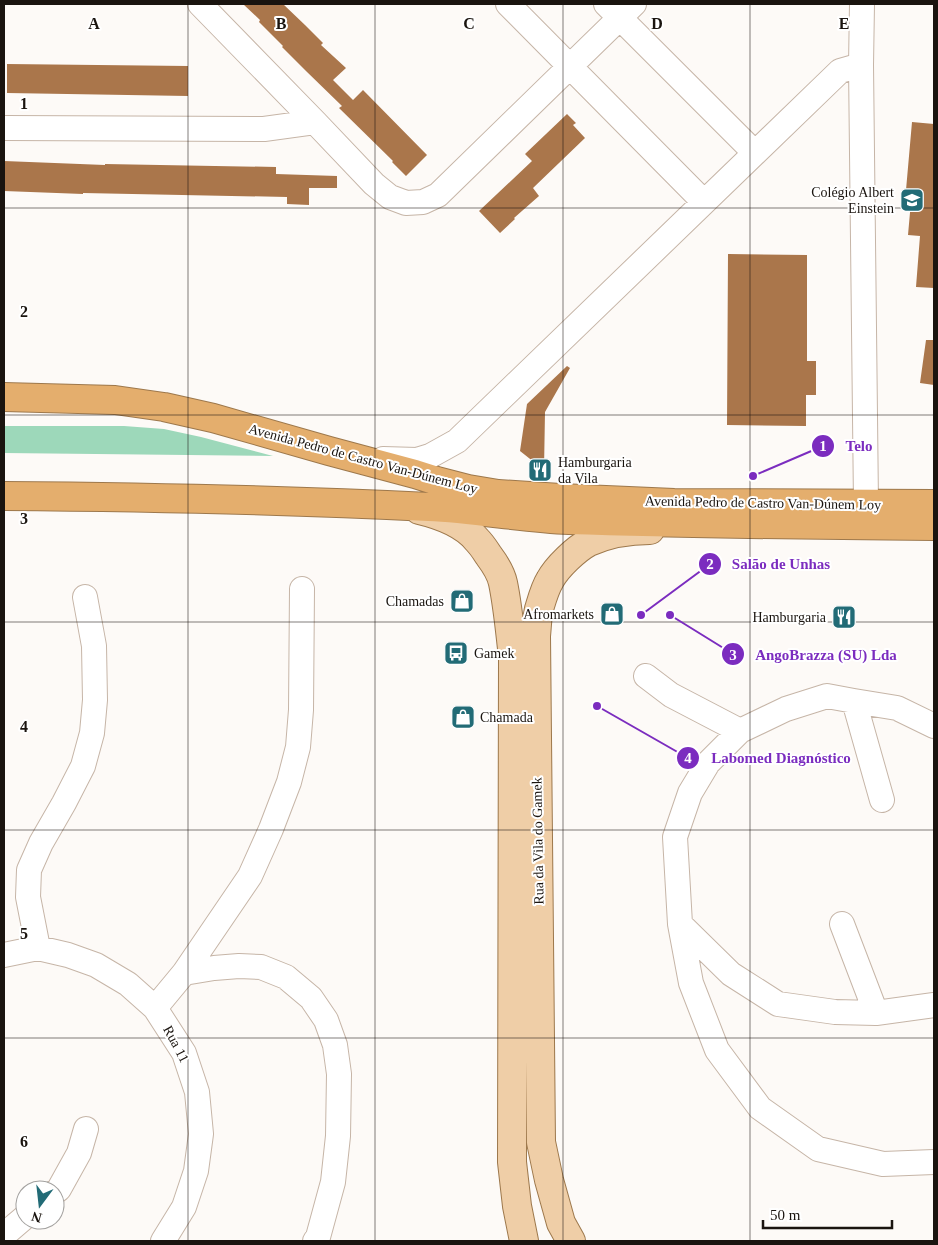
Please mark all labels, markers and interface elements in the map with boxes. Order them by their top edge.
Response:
text: A [88,15,100,32]
text: B [276,15,287,32]
text: C [463,15,475,32]
text: D [651,15,663,32]
text: E [839,15,849,32]
text: 1 [20,95,28,112]
place label: Colégio Albert Einstein [811,185,894,216]
school or university icon: Colégio Albert Einstein [899,187,925,213]
text: 2 [20,303,28,320]
street label: Avenida Pedro de Castro Van-Dúnem Loy [247,421,479,497]
callout: Telo [811,431,883,461]
text: 1 [819,438,827,454]
text: Telo [846,438,872,454]
place label: Hamburgaria da Vila [558,455,632,486]
restaurant icon: Hamburgaria da Vila [527,457,553,483]
street label: Avenida Pedro de Castro Van-Dúnem Loy [645,493,881,513]
text: 3 [20,510,28,527]
callout: Salão de Unhas [697,549,841,579]
text: 2 [706,556,714,572]
text: Salão de Unhas [732,556,830,572]
shop icon: Chamadas [449,588,475,614]
place label: Chamadas [386,594,444,609]
shop icon: Afromarkets [599,601,625,627]
restaurant icon: Hamburgaria [831,604,857,630]
place label: Afromarkets [523,607,594,622]
place label: Hamburgaria [752,610,827,625]
callout: AngoBrazza (SU) Lda [720,639,907,669]
bus stop icon: Gamek [443,640,469,666]
place label: Gamek [474,646,514,661]
text: 3 [729,647,737,663]
text: AngoBrazza (SU) Lda [755,647,897,664]
shop icon: Chamada [450,704,476,730]
place label: Chamada [480,710,534,725]
text: 4 [20,718,28,735]
callout: Labomed Diagnóstico [676,743,861,773]
text: 4 [684,750,692,766]
text: Labomed Diagnóstico [711,750,851,766]
street label: Rua da Vila do Gamek [529,777,547,905]
text: 5 [20,925,28,942]
street label: Rua 11 [160,1023,192,1065]
text: 6 [20,1133,28,1150]
north arrow [15,1180,65,1230]
scale bar [763,1198,892,1230]
text: 50 m [770,1207,801,1223]
text: N [30,1209,44,1226]

